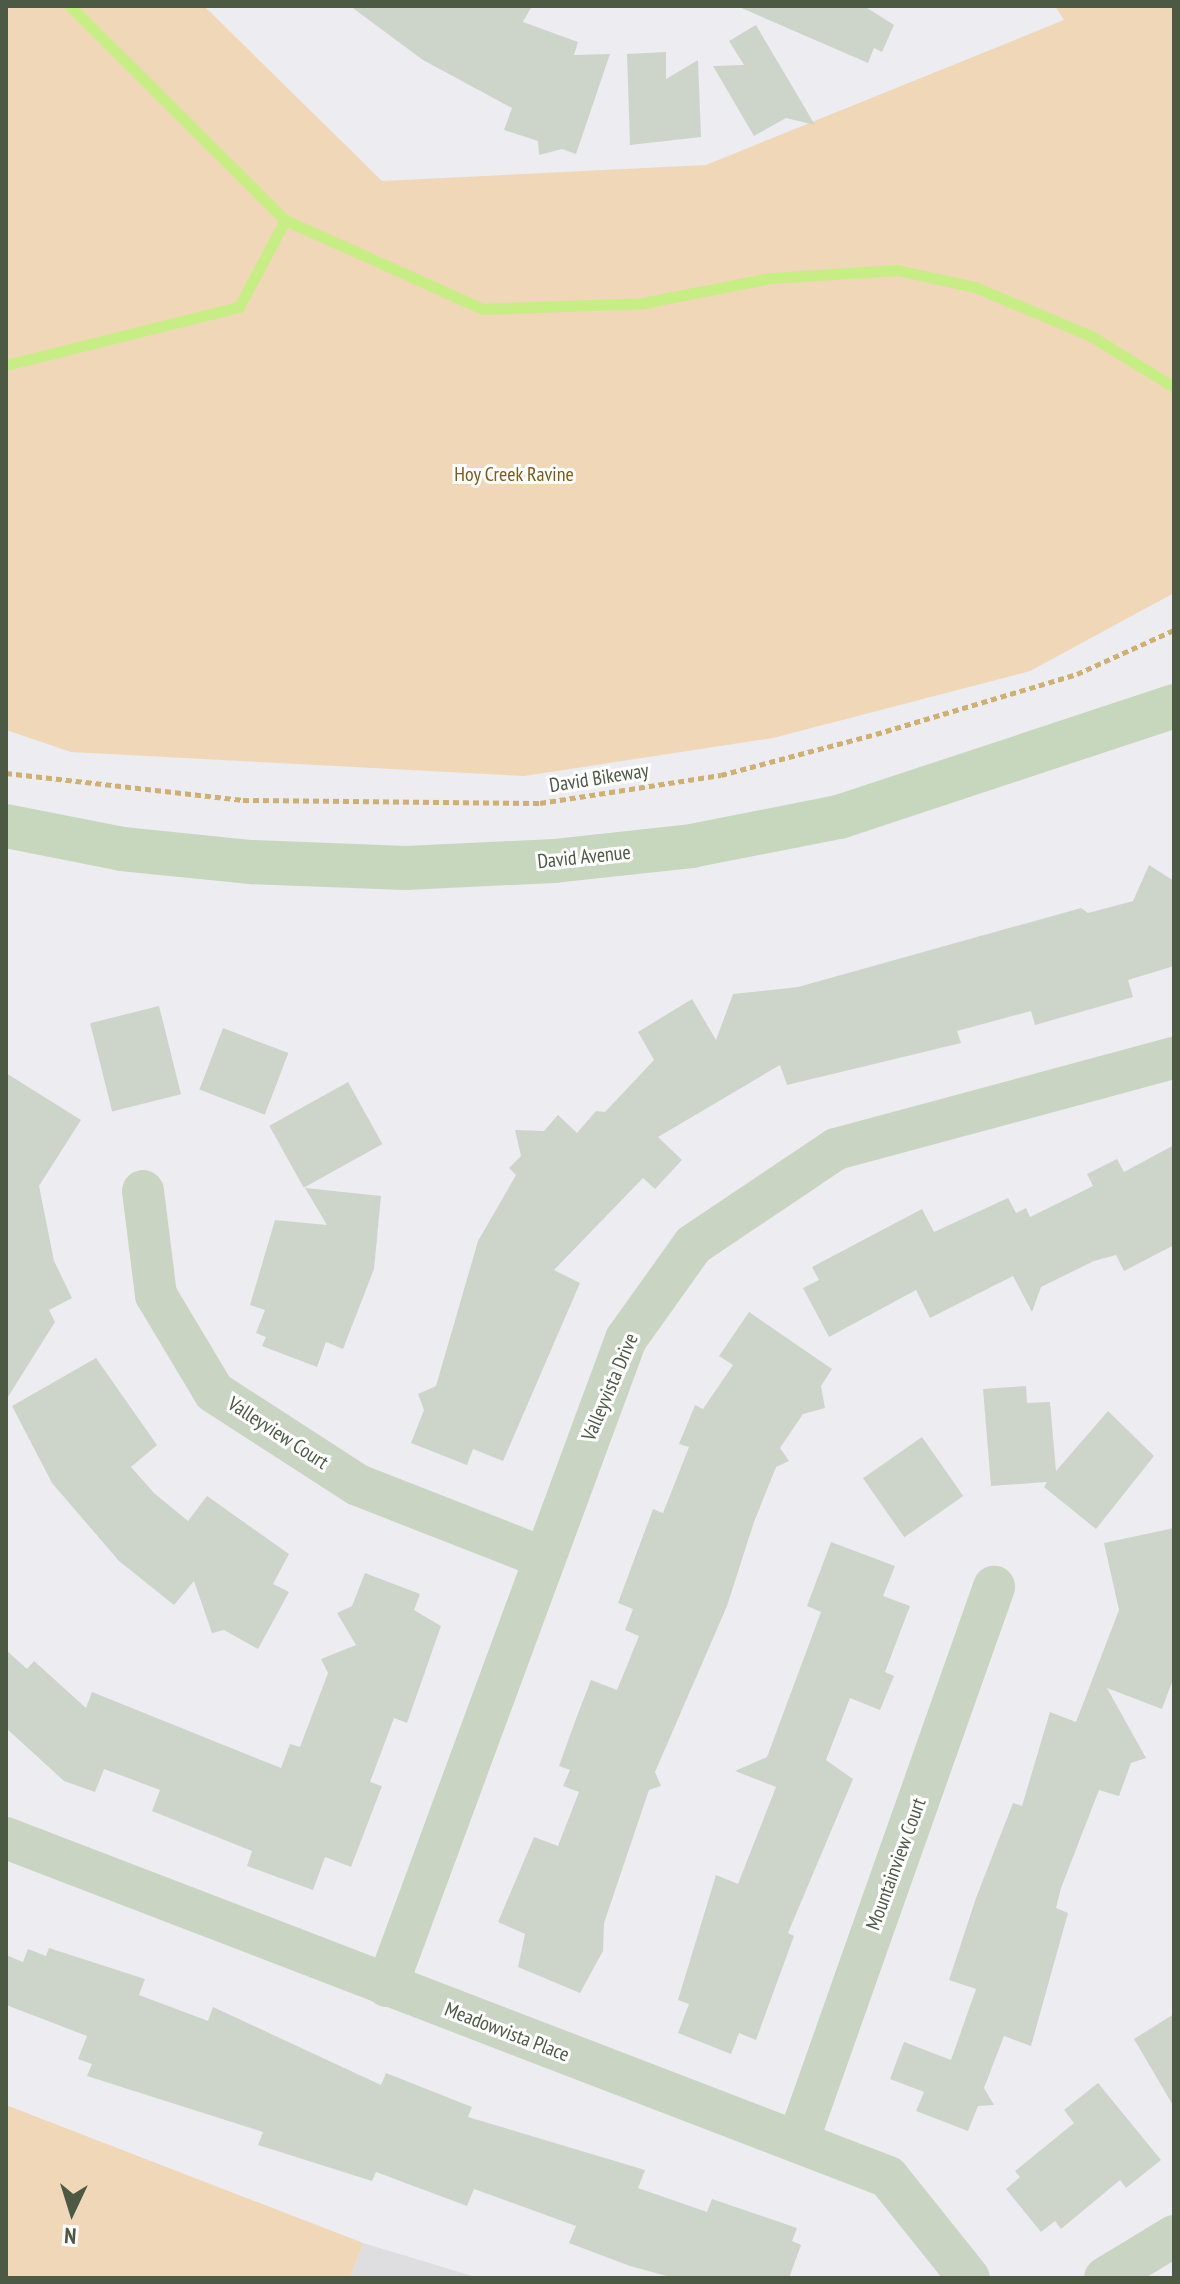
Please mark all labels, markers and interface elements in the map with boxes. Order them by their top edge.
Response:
park label: Hoy Creek Ravine [454,462,574,486]
street label: David Bikeway [548,758,650,798]
street label: David Avenue [536,840,632,874]
street label: Valleyvista Drive [577,1330,643,1444]
street label: Valleyview Court [223,1392,333,1474]
street label: Mountainview Court [861,1795,931,1933]
street label: Meadowvista Place [441,1997,573,2067]
north arrow [32,2172,112,2252]
text: N [63,2222,77,2250]

